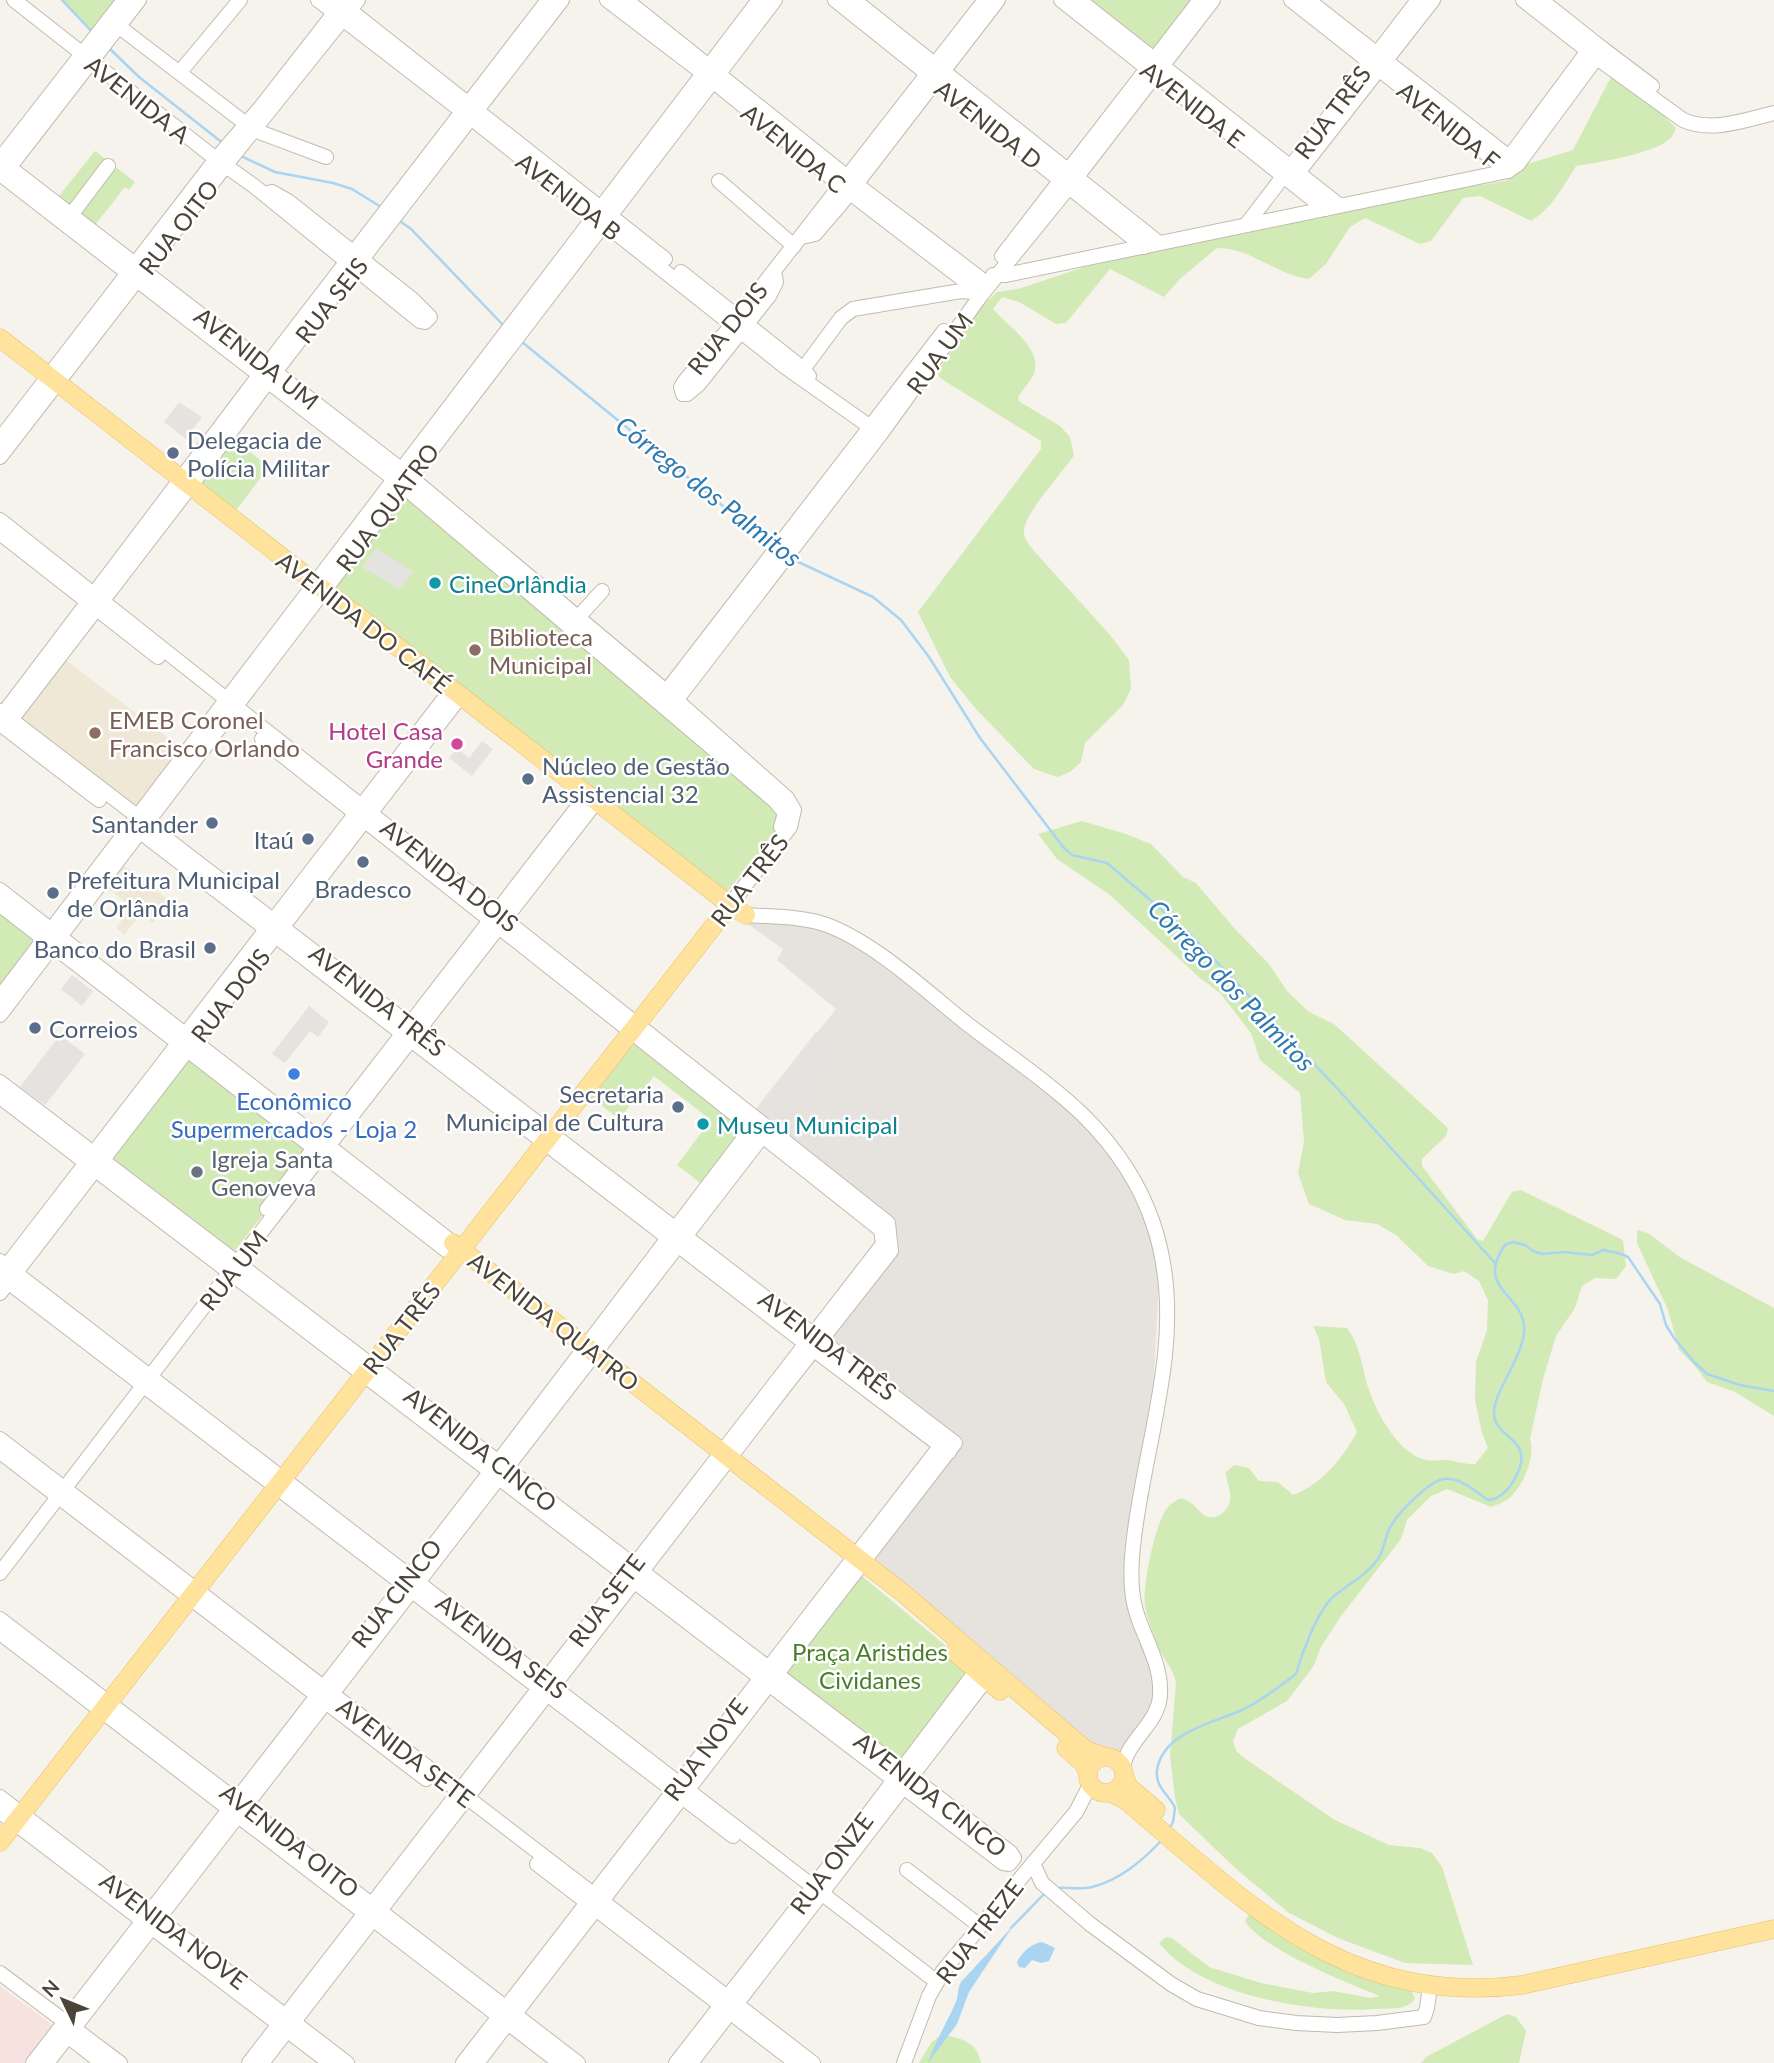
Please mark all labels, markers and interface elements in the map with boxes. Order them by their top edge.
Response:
street label: AVENIDA A [80,49,197,149]
street label: AVENIDA E [1135,55,1251,153]
street label: RUA TRÊS [1288,60,1376,164]
street label: AVENIDA D [930,73,1048,175]
street label: AVENIDA F [1392,75,1506,175]
street label: AVENIDA C [736,97,852,199]
street label: AVENIDA B [511,146,627,246]
street label: RUA OITO [132,174,224,280]
street label: RUA SEIS [289,252,373,348]
street label: RUA DOIS [681,276,773,380]
street label: AVENIDA UM [189,301,325,415]
street label: RUA UM [900,307,978,399]
water label: Córrego dos Palmitos [610,409,808,573]
place label: Delegacia de Polícia Militar [187,425,330,482]
street label: RUA QUATRO [329,437,445,577]
marker: Delegacia de Polícia Militar [165,445,181,461]
street label: AVENIDA DO CAFÉ [271,545,457,699]
place label: CineOrlândia [449,569,587,598]
marker: CineOrlândia [427,575,443,591]
place label: Biblioteca Municipal [489,622,593,679]
marker: Biblioteca Municipal [467,642,483,658]
place label: EMEB Coronel Francisco Orlando [109,705,300,762]
place label: Hotel Casa Grande [328,716,443,773]
marker: EMEB Coronel Francisco Orlando [87,725,103,741]
marker: Hotel Casa Grande [449,736,465,752]
place label: Núcleo de Gestão Assistencial 32 [542,751,730,808]
marker: Núcleo de Gestão Assistencial 32 [520,771,536,787]
place label: Santander [91,809,198,838]
street label: AVENIDA DOIS [375,812,525,938]
marker: Santander [204,815,220,831]
place label: Itaú [254,825,294,854]
street label: RUA TRÊS [704,828,794,932]
marker: Itaú [300,831,316,847]
marker: Bradesco [355,854,371,870]
place label: Prefeitura Municipal de Orlândia [67,865,280,922]
place label: Bradesco [314,874,412,903]
marker: Prefeitura Municipal de Orlândia [45,885,61,901]
water label: Córrego dos Palmitos [1142,892,1322,1078]
place label: Banco do Brasil [34,934,196,963]
street label: AVENIDA TRÊS [304,938,452,1062]
marker: Banco do Brasil [202,940,218,956]
street label: RUA DOIS [184,942,276,1048]
place label: Correios [49,1014,138,1043]
marker: Correios [27,1020,43,1036]
marker: Econômico Supermercados - Loja 2 [286,1066,302,1082]
place label: Secretaria Municipal de Cultura [445,1079,664,1136]
place label: Econômico Supermercados - Loja 2 [171,1086,417,1143]
marker: Secretaria Municipal de Cultura [670,1099,686,1115]
place label: Museu Municipal [717,1110,898,1139]
marker: Museu Municipal [695,1116,711,1132]
place label: Igreja Santa Genoveva [211,1144,333,1201]
marker: Igreja Santa Genoveva [189,1164,205,1180]
street label: RUA UM [193,1224,273,1316]
street label: AVENIDA QUATRO [463,1245,645,1397]
street label: RUA TRÊS [356,1276,446,1380]
street label: AVENIDA TRÊS [753,1284,903,1406]
street label: AVENIDA CINCO [399,1380,563,1518]
street label: RUA CINCO [345,1533,447,1653]
street label: RUA SETE [562,1548,650,1652]
street label: AVENIDA SEIS [431,1587,573,1705]
park label: Praça Aristides Cividanes [792,1637,948,1694]
street label: AVENIDA SETE [332,1691,480,1813]
street label: RUA NOVE [657,1692,753,1806]
street label: AVENIDA CINCO [849,1725,1013,1863]
street label: AVENIDA OITO [215,1777,365,1903]
street label: RUA ONZE [783,1806,879,1920]
street label: AVENIDA NOVE [95,1865,253,1995]
street label: RUA TREZE [929,1873,1029,1989]
north arrow [28,1965,98,2035]
text: N [37,1975,64,2001]

